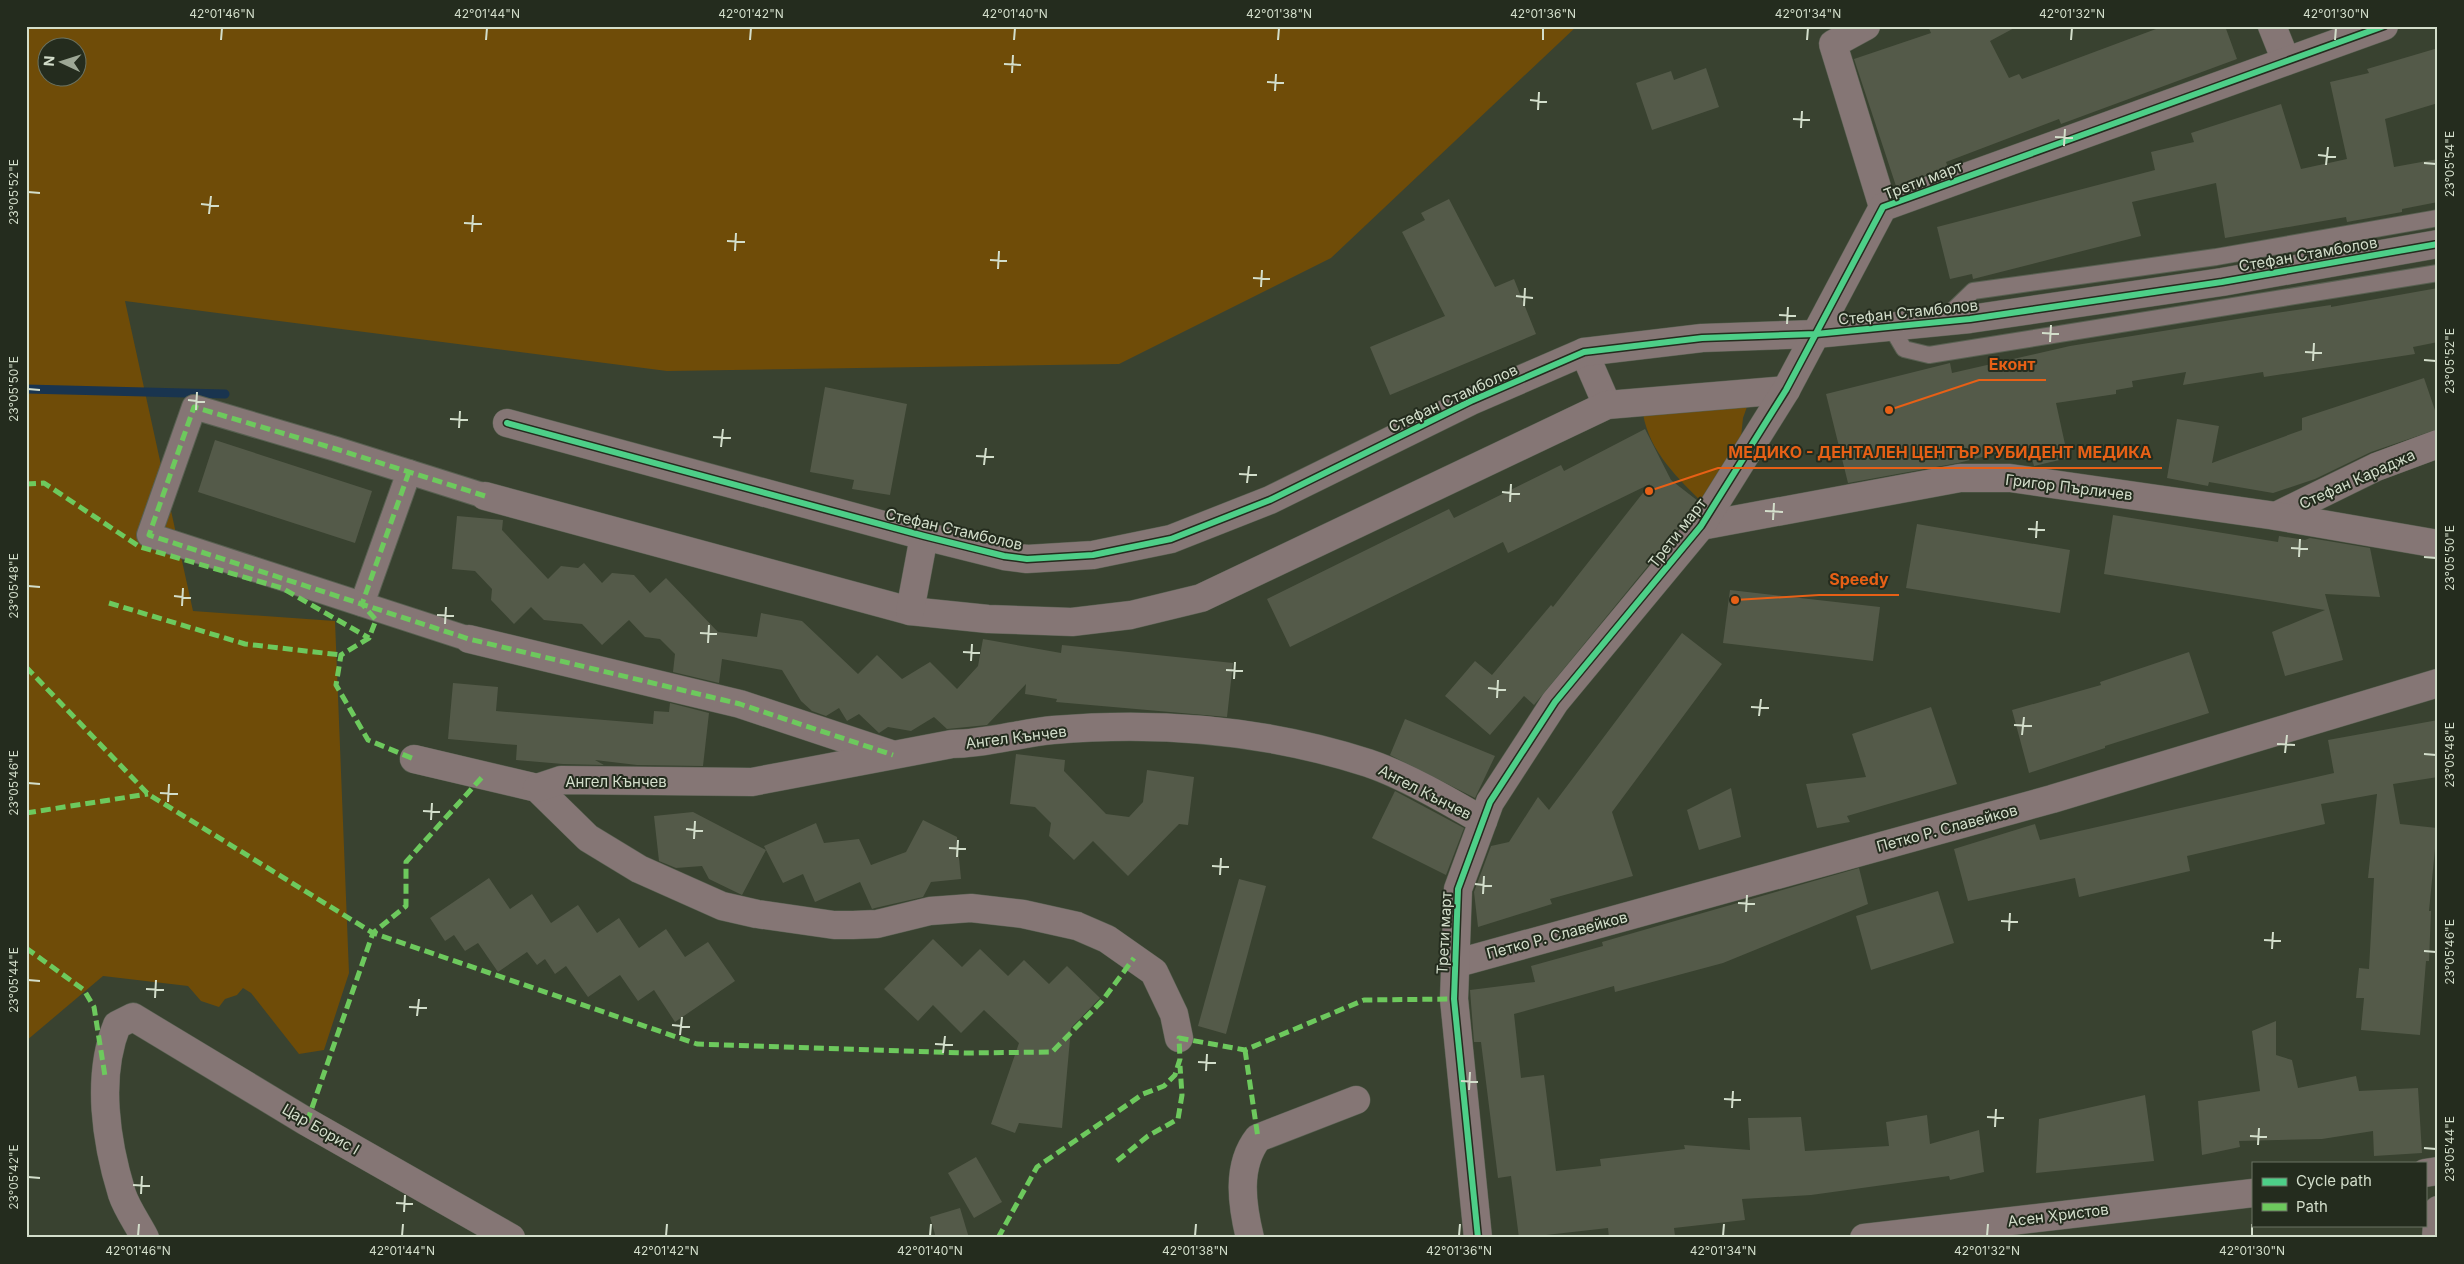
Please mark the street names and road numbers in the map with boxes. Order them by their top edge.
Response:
street label: Трети март [1881,156,1965,204]
street label: Стефан Стамболов [2237,232,2379,276]
street label: Стефан Стамболов [1837,295,1979,329]
street label: Стефан Стамболов [1385,360,1521,436]
street label: Стефан Караджа [2296,445,2418,513]
street label: Григор Пърличев [2004,470,2134,504]
street label: Трети март [1644,494,1710,572]
street label: Стефан Стамболов [883,504,1025,554]
street label: Ангел Кънчев [964,721,1068,753]
street label: Ангел Кънчев [1375,760,1475,824]
street label: Ангел Кънчев [565,772,667,791]
street label: Петко Р. Славейков [1874,800,2020,856]
street label: Трети март [1432,891,1456,975]
street label: Петко Р. Славейков [1484,907,1630,963]
street label: Цар Борис I [279,1099,363,1159]
street label: Асен Христов [2006,1199,2110,1231]

